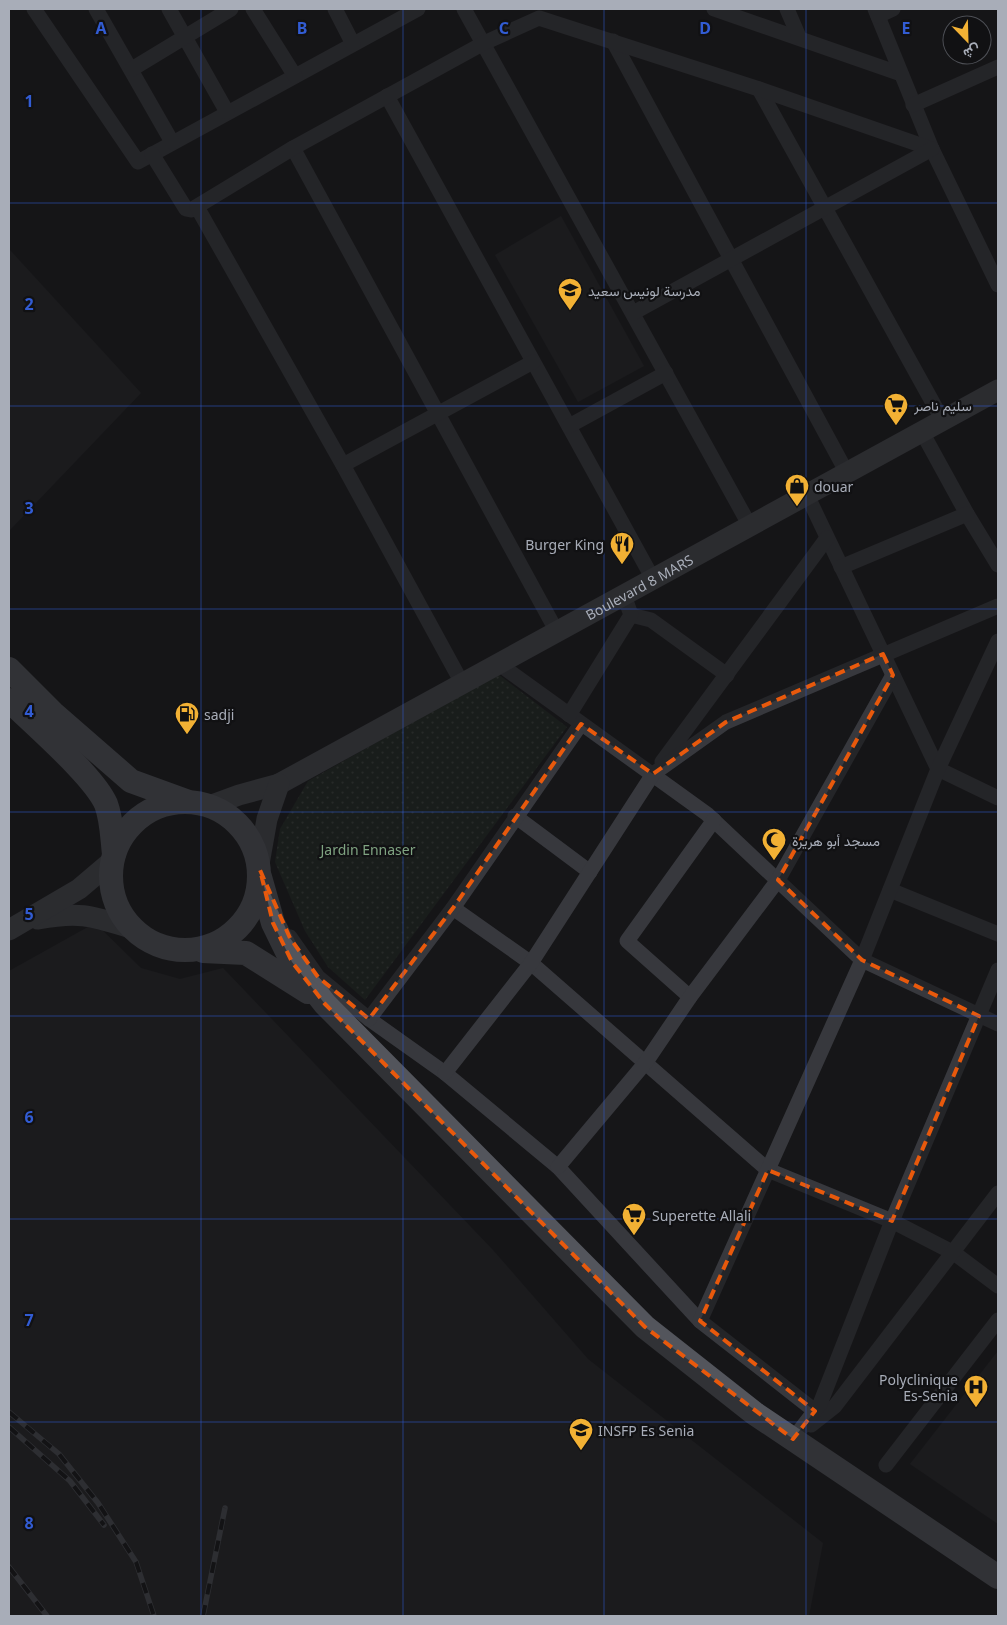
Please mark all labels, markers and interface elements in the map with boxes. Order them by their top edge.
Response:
north arrow [942,15,992,65]
text: A [95,17,107,39]
text: B [297,17,307,39]
text: C [499,17,509,39]
text: D [699,17,711,39]
text: E [902,17,911,39]
text: ش [961,40,984,65]
text: 1 [24,90,34,112]
school or university icon: مدرسة لونيس سعيد [557,277,583,311]
place label: مدرسة لونيس سعيد [588,281,700,300]
text: 2 [24,293,34,315]
supermarket icon: سليم ناصر [883,392,909,426]
place label: سليم ناصر [913,396,972,415]
shop icon: douar [784,473,810,507]
place label: douar [814,477,854,496]
text: 3 [24,497,34,519]
restaurant icon: Burger King [609,531,635,565]
place label: Burger King [525,535,604,554]
street label: Boulevard 8 MARS [582,549,696,624]
text: 4 [24,700,34,722]
fuel station icon: sadji [174,701,200,735]
place label: sadji [204,705,234,724]
mosque icon: مسجد أبو هريرة [761,827,787,861]
place label: مسجد أبو هريرة [792,831,880,850]
park label: Jardin Ennaser [318,840,416,859]
text: 5 [24,903,34,925]
text: 6 [24,1106,34,1128]
supermarket icon: Superette Allali [621,1202,647,1236]
place label: Superette Allali [652,1206,751,1225]
text: 7 [24,1309,34,1331]
place label: Polyclinique Es-Senia [879,1370,958,1405]
hospital icon: Polyclinique Es-Senia [963,1374,989,1408]
school or university icon: INSFP Es Senia [568,1417,594,1451]
place label: INSFP Es Senia [598,1421,694,1440]
text: 8 [24,1512,34,1534]

